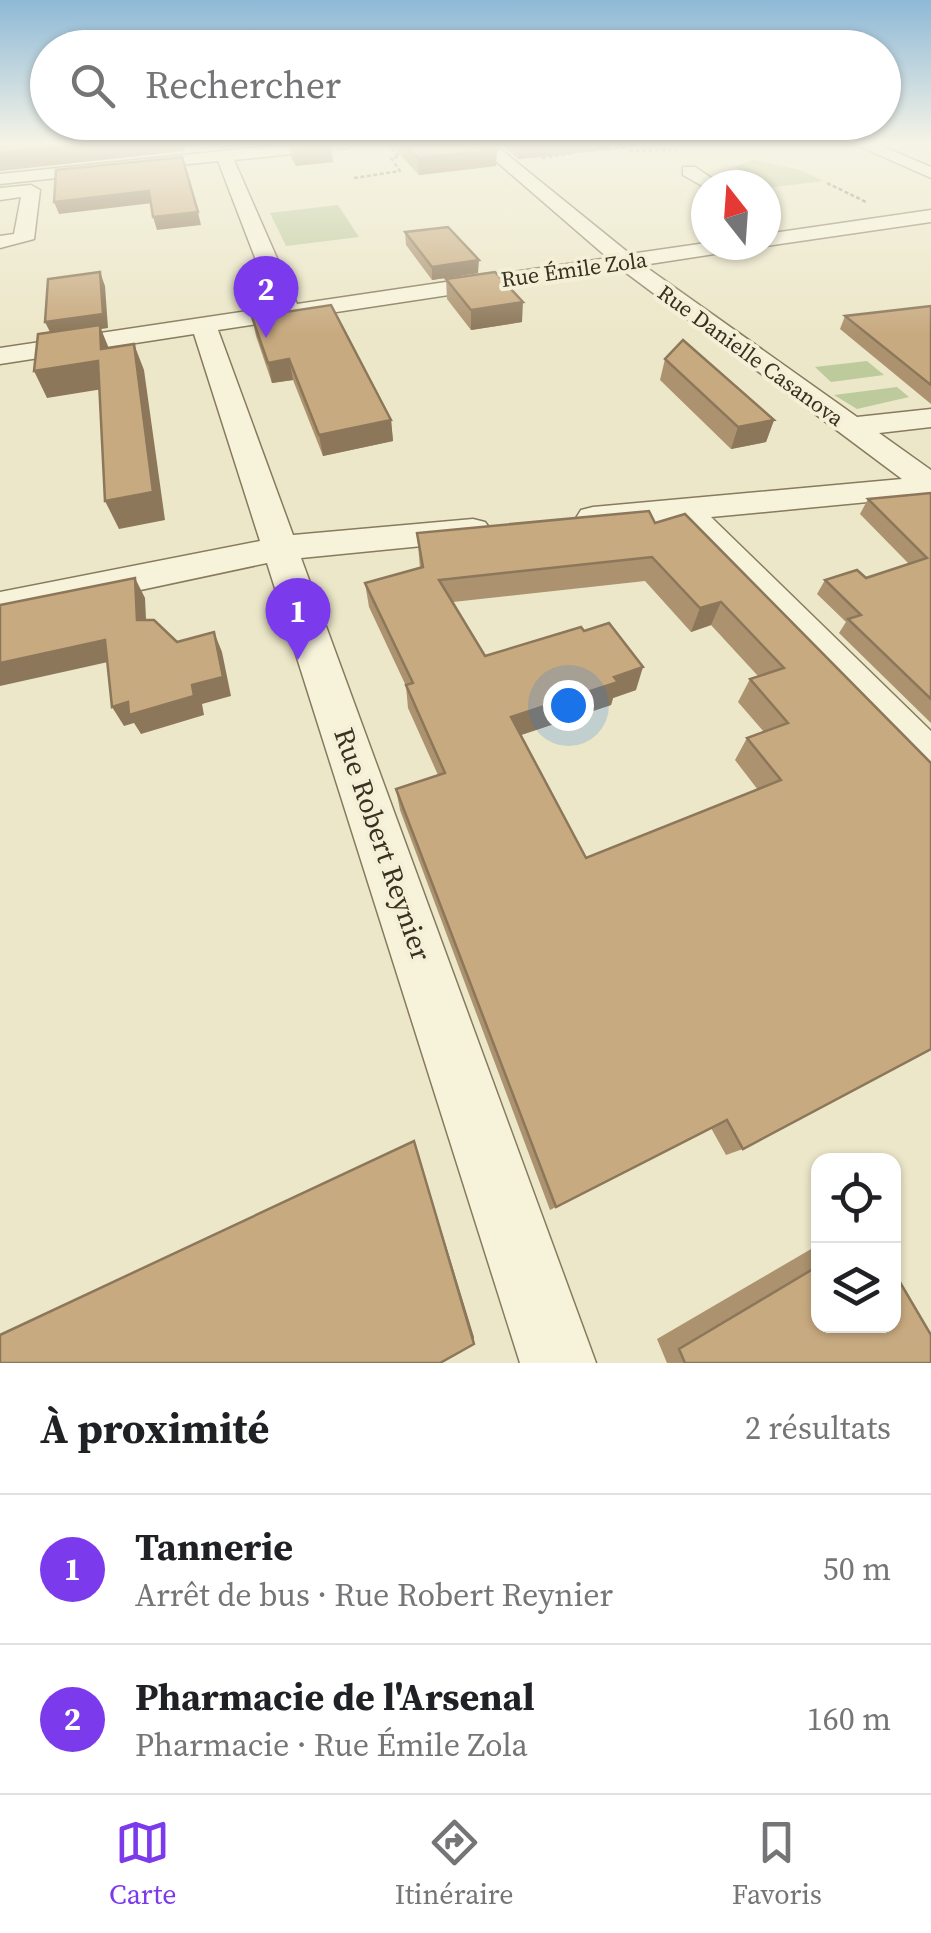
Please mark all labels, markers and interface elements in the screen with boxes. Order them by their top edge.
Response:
search box [30,30,901,140]
icon: search [65,58,120,113]
text: Rechercher [145,59,341,111]
north arrow [691,170,781,260]
street label: Rue Émile Zola [499,244,650,294]
pin: 2 [234,255,298,338]
street label: Rue Danielle Casanova [652,277,851,433]
pin: 1 [266,578,330,660]
your location [543,680,594,731]
street label: Rue Robert Reynier [325,722,441,966]
map controls [811,1153,901,1333]
button: locate [811,1153,901,1243]
button: layers [811,1243,901,1333]
text: À proximité [40,1399,269,1457]
text: 2 résultats [745,1406,891,1450]
text: Tannerie [135,1521,293,1573]
text: 1 [64,1547,81,1591]
text: 50 m [823,1547,891,1591]
text: Arrêt de bus · Rue Robert Reynier [135,1573,613,1617]
text: Pharmacie de l'Arsenal [135,1671,535,1723]
text: 2 [64,1697,81,1741]
text: 160 m [807,1697,891,1741]
text: Pharmacie · Rue Émile Zola [135,1723,528,1767]
tab: Carte [109,1815,177,1913]
tab: Itinéraire [395,1815,514,1913]
tab: Favoris [732,1815,822,1913]

